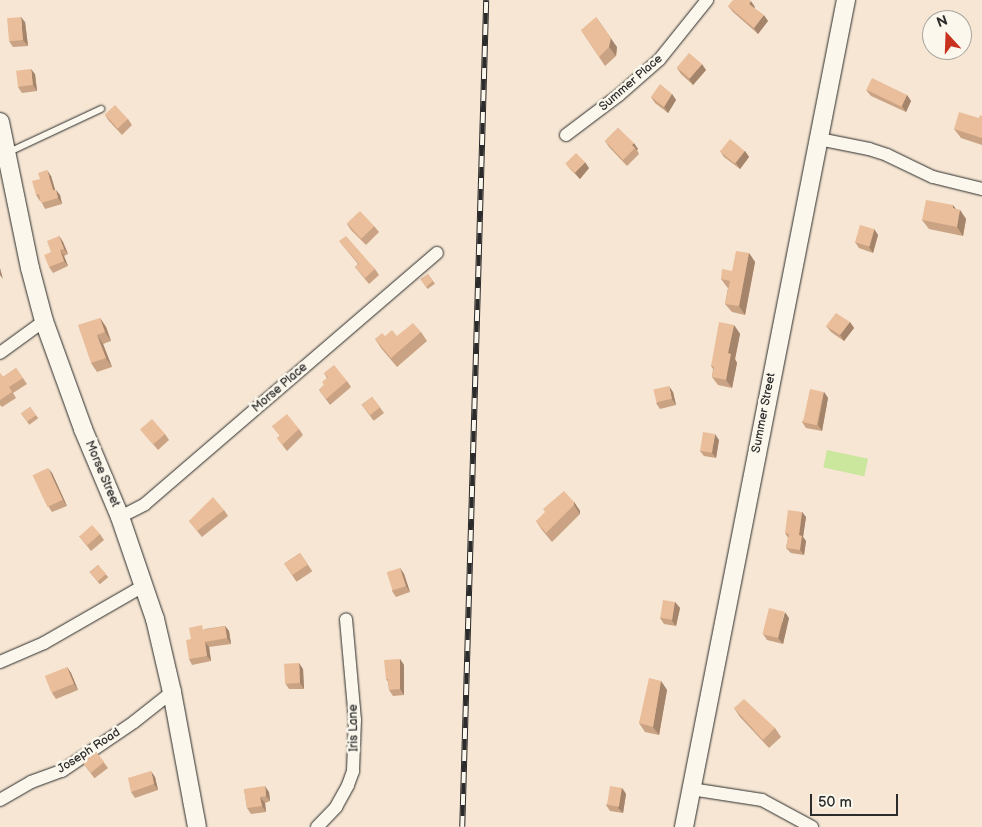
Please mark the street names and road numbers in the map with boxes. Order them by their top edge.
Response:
street label: Summer Place [596,52,666,114]
street label: Morse Place [250,360,310,416]
street label: Summer Street [749,372,779,454]
street label: Morse Street [82,439,122,509]
street label: Iris Lane [346,704,362,752]
street label: Joseph Road [55,725,123,777]

